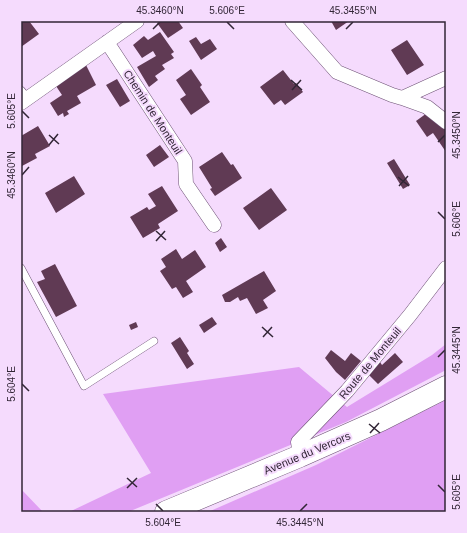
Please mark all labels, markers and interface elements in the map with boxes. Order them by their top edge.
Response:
text: 45.3460°N [136,5,184,16]
text: 5.606°E [209,5,245,16]
text: 45.3455°N [329,5,377,16]
street label: Chemin de Monteuil [121,68,185,156]
text: 5.605°E [6,93,17,129]
text: 45.3450°N [451,111,462,159]
text: 45.3460°N [6,151,17,199]
text: 5.606°E [451,201,462,237]
street label: Route de Monteuil [337,325,403,401]
text: 45.3445°N [451,326,462,374]
text: 5.604°E [6,366,17,402]
street label: Avenue du Vercors [262,429,352,477]
text: 5.605°E [451,474,462,510]
text: 5.604°E [145,517,181,528]
text: 45.3445°N [276,517,324,528]

